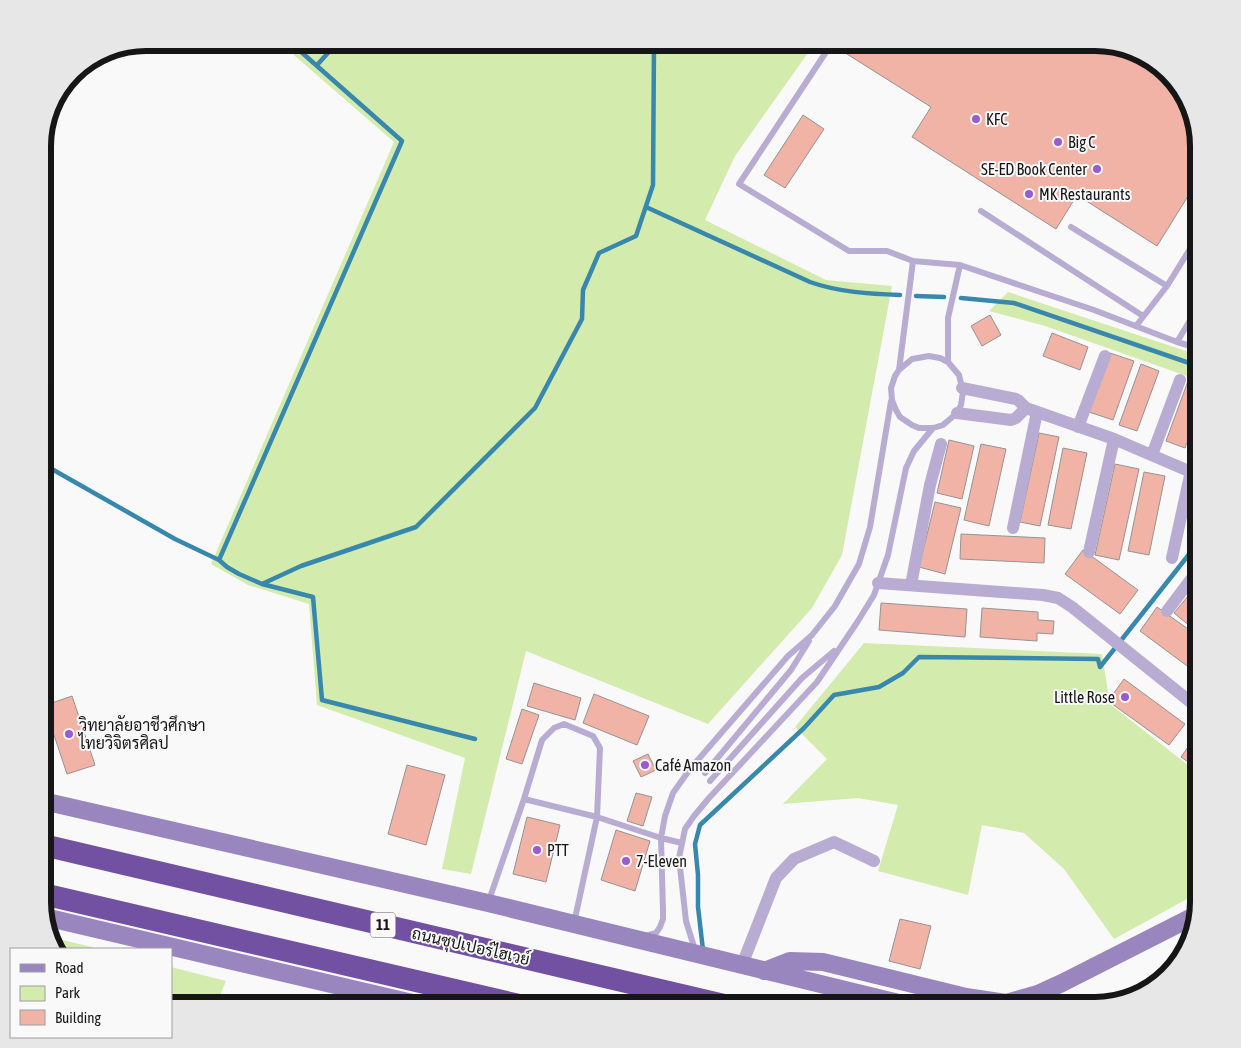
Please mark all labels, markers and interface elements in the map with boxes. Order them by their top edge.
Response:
place label: KFC [986,110,1008,128]
marker: KFC [970,113,982,125]
place label: Big C [1068,133,1096,152]
marker: Big C [1052,136,1064,148]
place label: SE-ED Book Center [981,160,1087,178]
marker: SE-ED Book Center [1091,163,1103,175]
place label: MK Restaurants [1039,185,1131,203]
marker: MK Restaurants [1023,188,1035,200]
place label: Little Rose [1054,688,1115,706]
marker: Little Rose [1119,691,1131,703]
place label: วิทยาลัยอาชีวศึกษา ไทยวิจิตรศิลป [77,714,206,752]
marker: วิทยาลัยอาชีวศึกษา ไทยวิจิตรศิลป [63,728,75,740]
place label: Café Amazon [655,756,731,774]
marker: Café Amazon [639,759,651,771]
place label: PTT [547,841,569,859]
marker: PTT [531,844,543,856]
place label: 7-Eleven [636,852,687,870]
marker: 7-Eleven [620,855,632,867]
road number: 11 [370,912,396,938]
street label: ถนนซุปเปอร์ไฮเวย์ [410,921,532,971]
legend [10,948,172,1038]
text: Road [55,959,84,976]
text: Park [55,984,80,1001]
text: Building [55,1009,101,1026]

